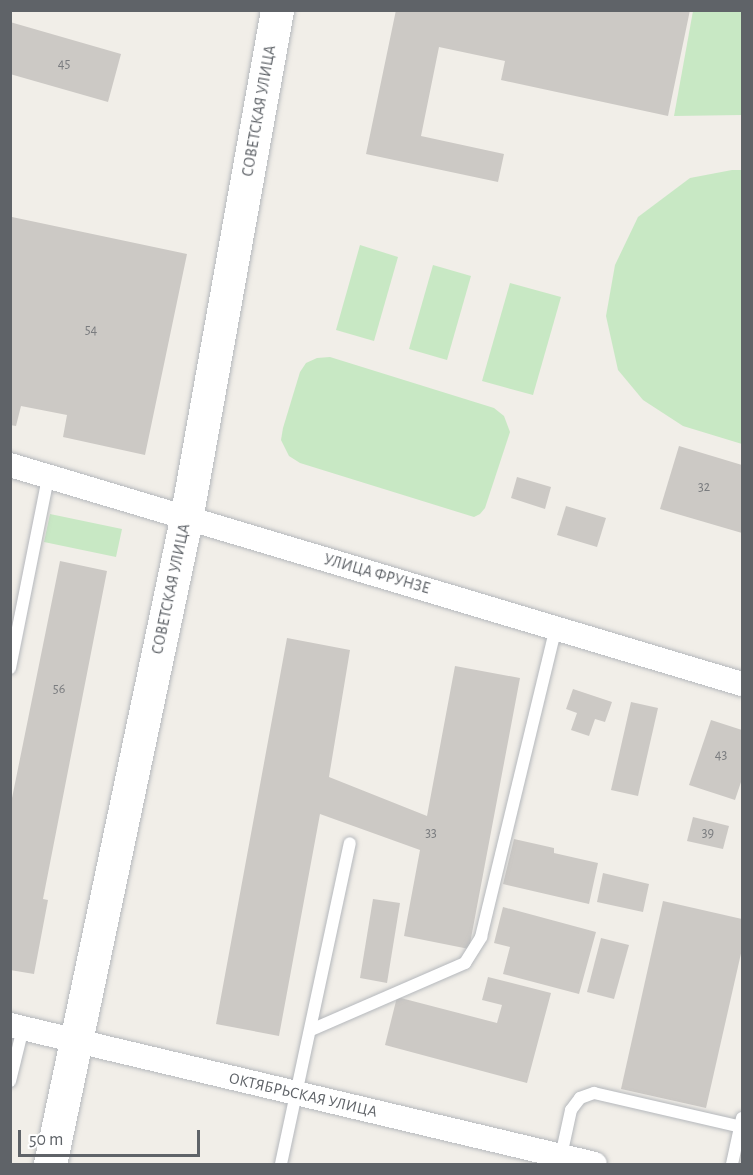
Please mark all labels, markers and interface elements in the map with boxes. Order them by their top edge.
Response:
street label: СОВЕТСКАЯ УЛИЦА [238,44,280,178]
house number: 45 [58,56,70,72]
house number: 54 [85,322,97,338]
house number: 32 [698,479,710,495]
street label: СОВЕТСКАЯ УЛИЦА [148,522,194,656]
street label: УЛИЦА ФРУНЗЕ [322,550,432,598]
house number: 56 [53,681,65,697]
house number: 43 [715,747,727,763]
house number: 33 [425,825,437,841]
house number: 39 [702,825,714,841]
street label: ОКТЯБРЬСКАЯ УЛИЦА [227,1069,379,1121]
scale bar [21,1118,202,1156]
text: 50 m [29,1131,63,1149]

